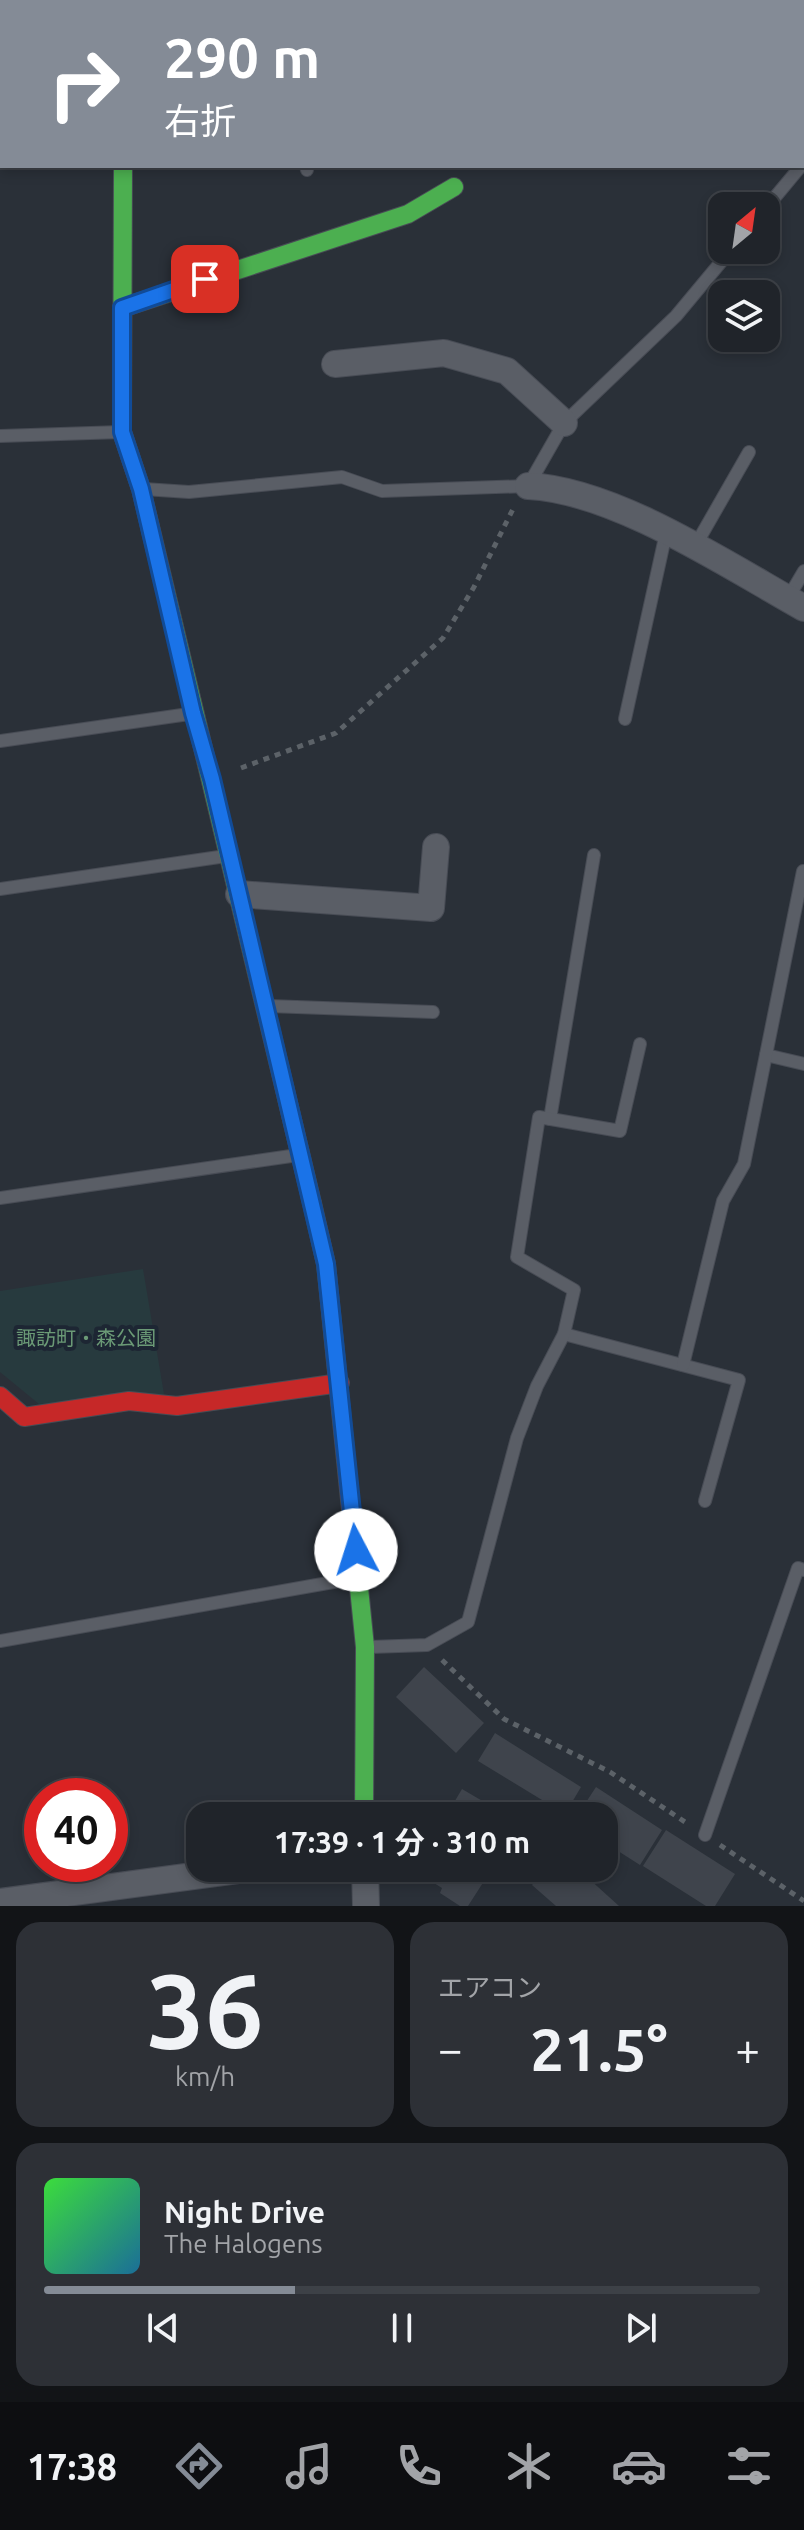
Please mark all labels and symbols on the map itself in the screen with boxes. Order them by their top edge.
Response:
north arrow [708,192,780,264]
pin [171,245,239,313]
park label: 諏訪町・森公園 [16,1326,156,1349]
position arrow [314,1508,398,1592]
speed limit sign: 40 [24,1778,128,1882]

